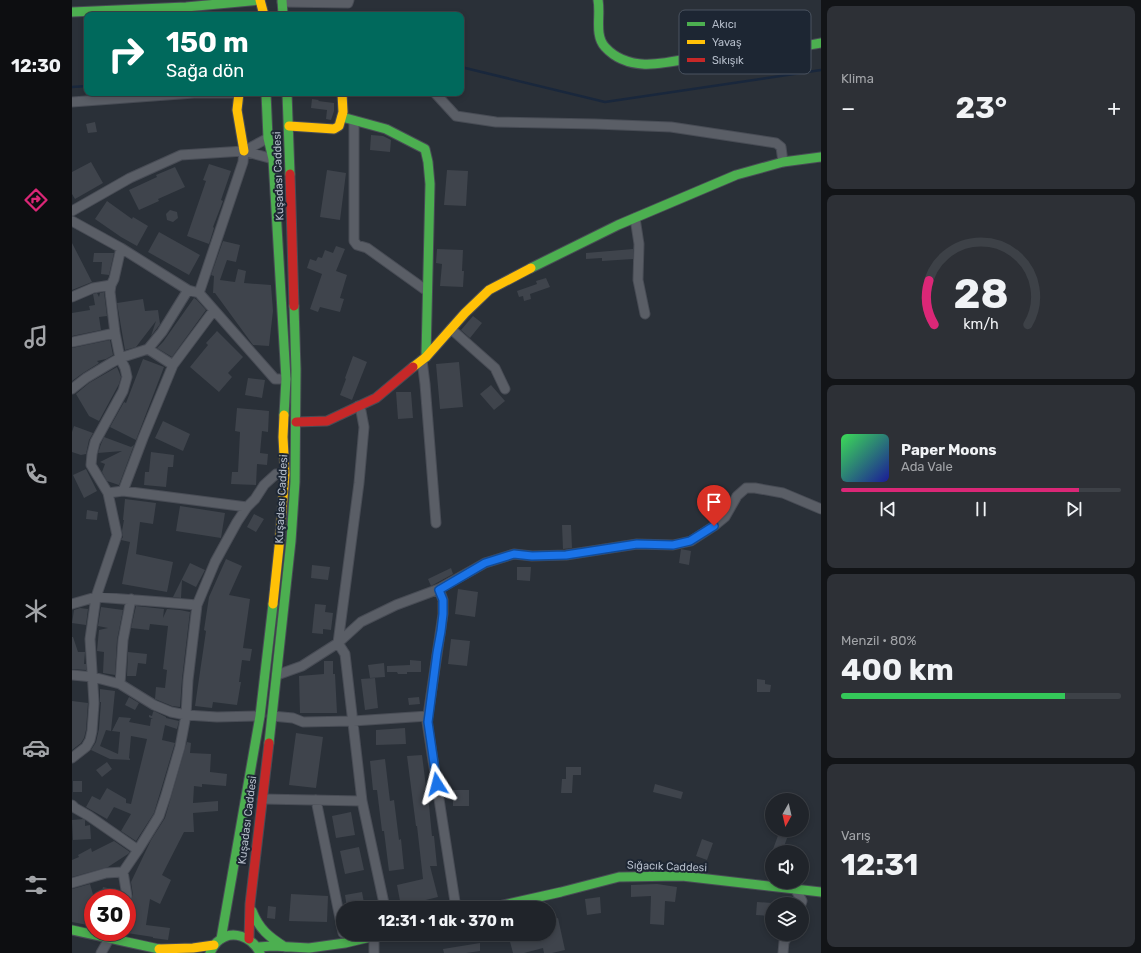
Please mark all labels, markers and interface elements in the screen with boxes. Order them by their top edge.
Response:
legend [679,10,811,74]
text: Akıcı [712,18,736,31]
text: 150 m [166,26,249,59]
icon: right [100,28,152,80]
text: Yavaş [712,36,742,49]
text: Sıkışık [712,54,744,67]
text: 12:30 [11,55,61,77]
text: Sağa dön [166,60,244,82]
text: Klima [841,71,874,86]
text: 23° [955,90,1007,126]
text: − [841,95,855,122]
text: + [1107,95,1121,122]
street label: Kuşadası Caddesi [270,131,287,221]
icon: directions [22,186,50,214]
text: 28 [953,269,1009,318]
text: km/h [963,316,999,333]
icon: music [22,323,50,351]
text: Paper Moons [901,441,997,459]
street label: Kuşadası Caddesi [273,454,290,544]
text: Ada Vale [901,459,953,474]
icon: phone [22,460,50,488]
pin [697,485,731,526]
icon: arrive [703,491,725,513]
icon: previous [877,498,899,520]
icon: pause [970,498,992,520]
icon: next [1063,498,1085,520]
icon: climate [22,597,50,625]
text: Menzil · 80% [841,633,916,648]
text: 400 km [841,652,954,688]
icon: car [22,734,50,762]
position arrow [416,763,458,805]
street label: Kuşadası Caddesi [236,775,259,865]
north arrow [765,793,809,837]
map controls [765,793,809,941]
text: Varış [841,828,871,843]
button: sound [765,845,809,889]
text: 12:31 [841,847,918,883]
street label: Sığacık Caddesi [627,859,707,874]
icon: filters [22,871,50,899]
speed limit sign: 30 [84,889,136,941]
button: layers [765,897,809,941]
text: 12:31 · 1 dk · 370 m [378,912,514,930]

